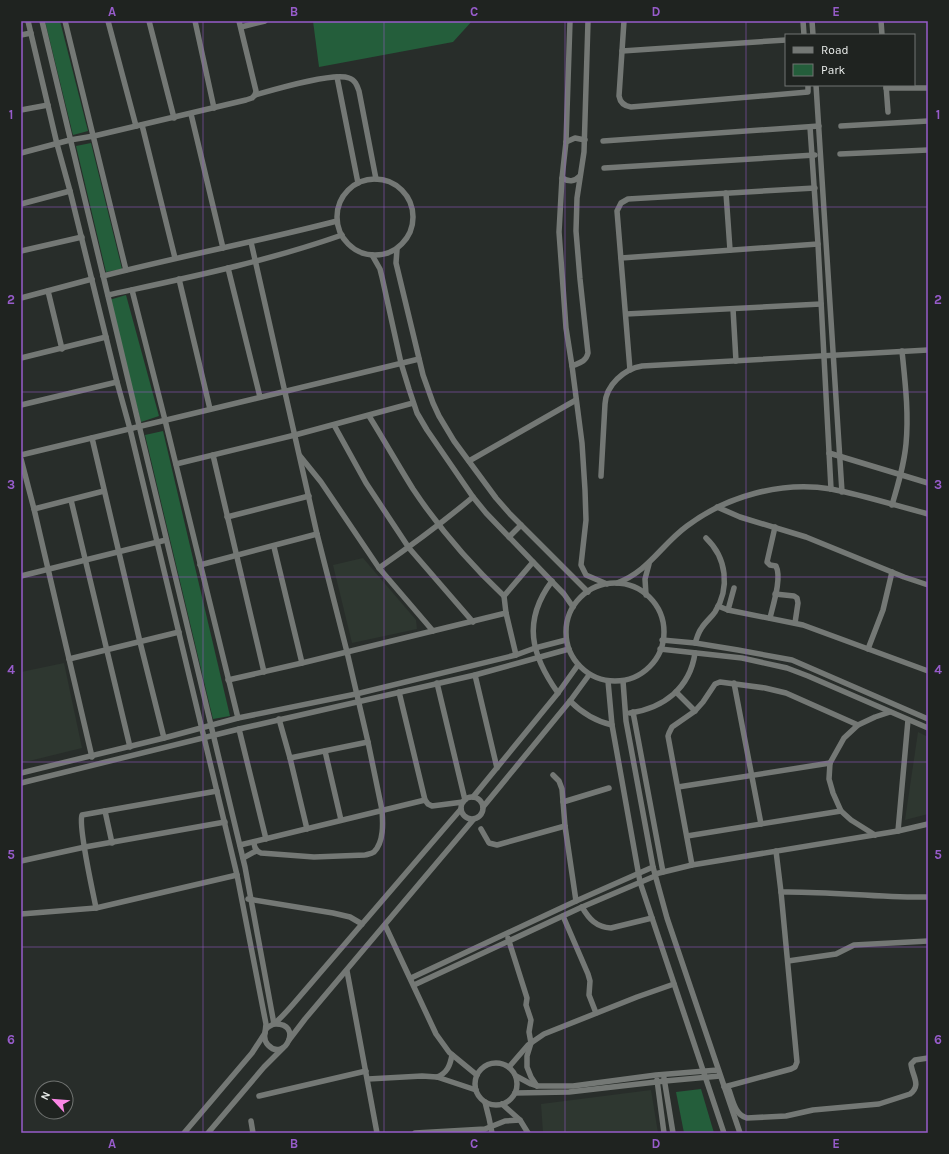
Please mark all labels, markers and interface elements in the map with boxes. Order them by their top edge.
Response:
text: A [108,4,116,19]
text: B [290,4,298,19]
text: C [470,4,478,19]
text: D [652,4,661,19]
text: E [832,4,840,19]
legend [785,34,915,86]
text: Road [821,43,849,57]
text: Park [821,63,846,77]
text: 1 [9,107,13,122]
text: 1 [936,107,940,122]
text: 2 [7,292,15,307]
text: 2 [934,292,942,307]
text: 3 [7,477,15,492]
text: 3 [934,477,942,492]
text: 4 [7,662,15,677]
text: 4 [934,662,942,677]
text: 5 [7,847,15,862]
text: 5 [934,847,942,862]
text: 6 [7,1032,15,1047]
text: 6 [934,1032,942,1047]
north arrow [34,1080,74,1120]
text: N [38,1089,53,1102]
text: A [108,1136,116,1151]
text: B [290,1136,298,1151]
text: C [470,1136,478,1151]
text: D [652,1136,661,1151]
text: E [832,1136,840,1151]

